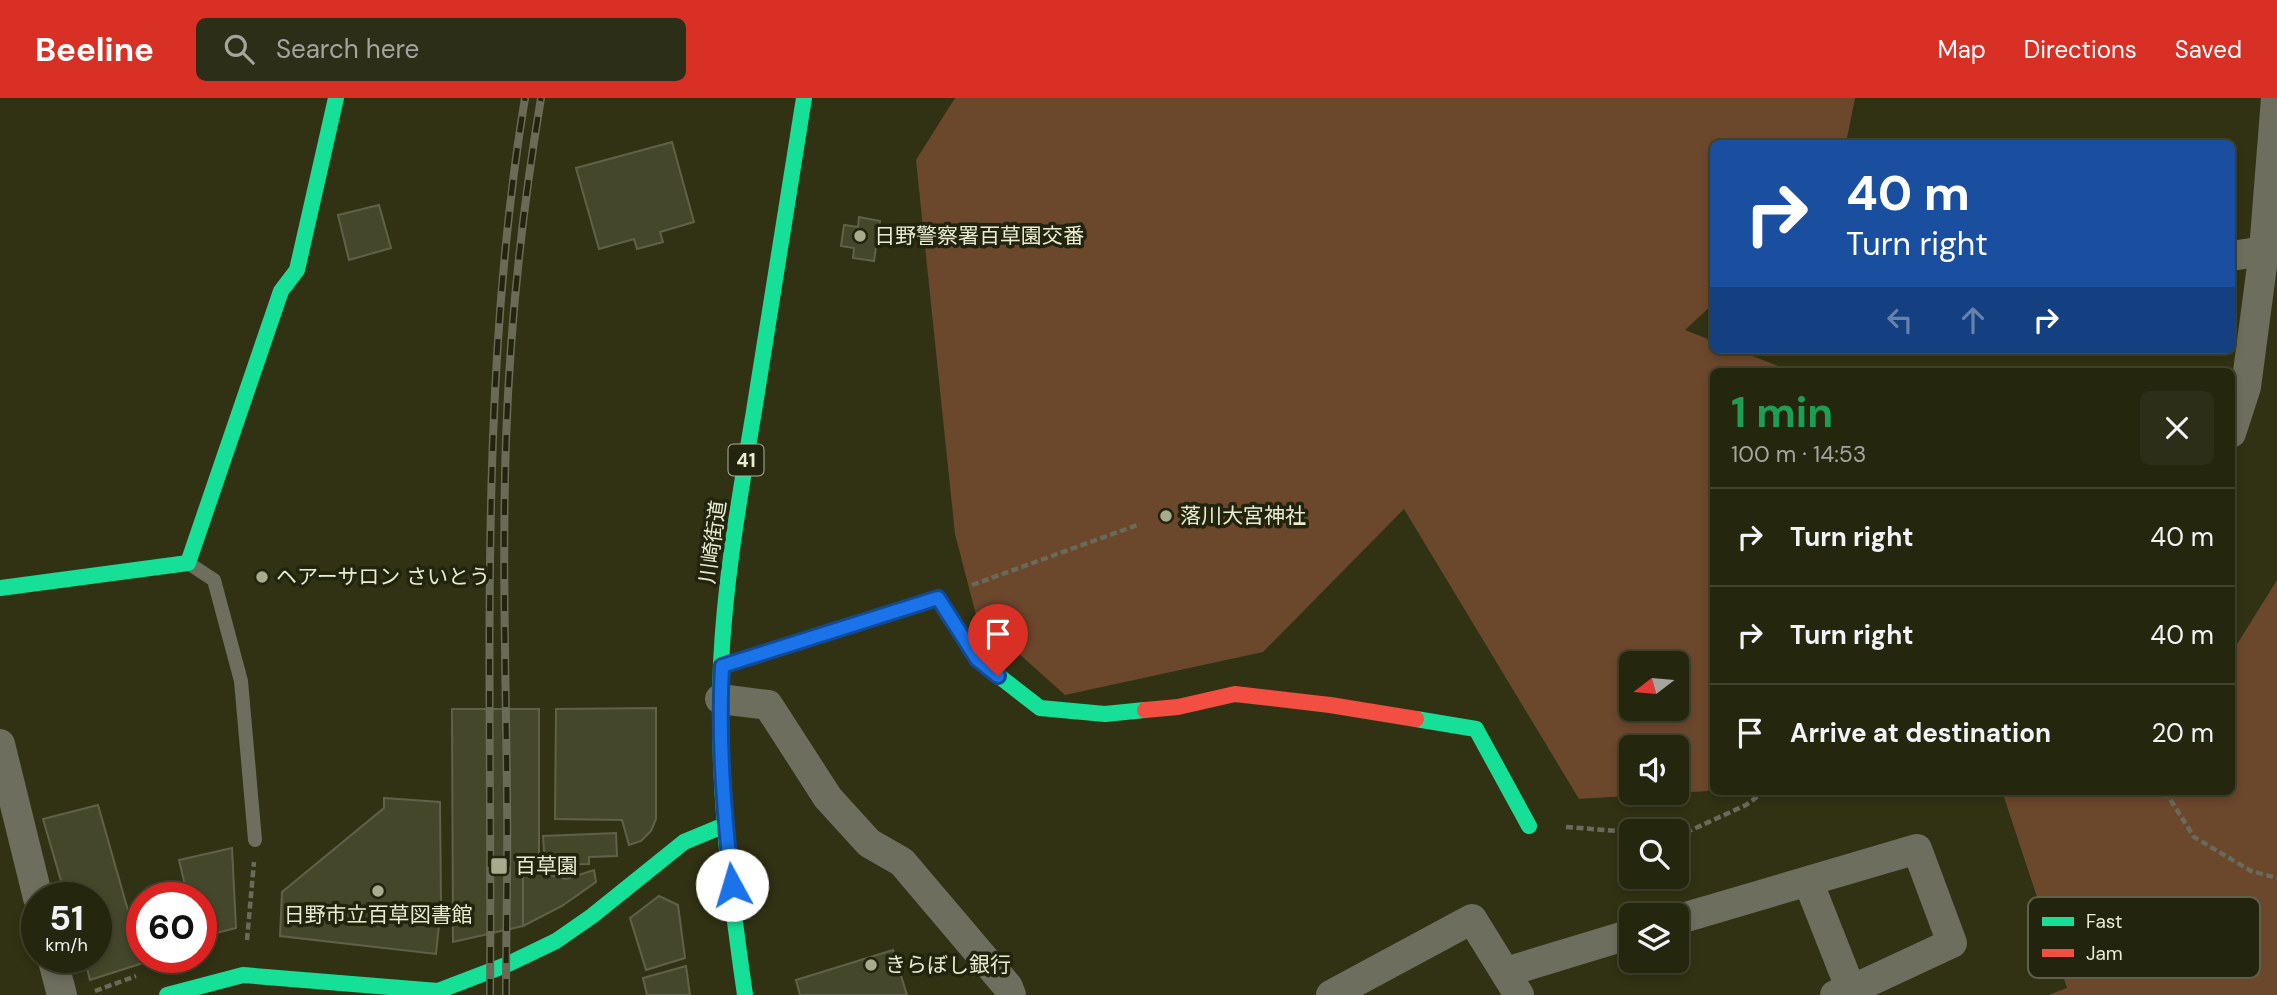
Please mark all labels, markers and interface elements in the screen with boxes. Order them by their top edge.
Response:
search box [196,18,686,81]
text: Beeline [35,28,154,71]
icon: search [220,30,258,68]
text: Search here [276,32,419,66]
text: Map [1938,34,1986,65]
text: Directions [2024,34,2137,65]
text: Saved [2175,34,2242,65]
text: 40 m [1846,161,1970,225]
icon: right [1731,168,1822,259]
place label: 日野警察署百草園交番 [874,222,1084,250]
text: Turn right [1846,223,1988,265]
marker: 日野警察署百草園交番 [852,228,868,244]
icon: left [1881,301,1919,339]
icon: ahead [1954,301,1992,339]
icon: right [2027,301,2065,339]
text: 1 min [1731,385,1833,440]
button: close [2140,391,2214,465]
text: 100 m · 14:53 [1731,439,1866,469]
road number: 41 [728,444,764,476]
street label: 川崎街道 [693,498,733,586]
place label: 落川大宮神社 [1180,502,1306,530]
marker: 落川大宮神社 [1158,508,1174,524]
icon: right [1731,518,1769,556]
text: Turn right [1790,520,1914,554]
text: 40 m [2150,520,2214,554]
place label: ヘアーサロン さいとう [276,563,490,591]
marker: ヘアーサロン さいとう [254,569,270,585]
pin [968,604,1028,676]
icon: arrive [979,615,1017,653]
icon: right [1731,616,1769,654]
text: Turn right [1790,618,1914,652]
text: 40 m [2150,618,2214,652]
north arrow [1619,651,1689,721]
map controls [1619,651,1689,973]
icon: arrive [1731,714,1769,752]
text: Arrive at destination [1790,716,2051,750]
text: 20 m [2151,716,2214,750]
button: sound [1619,735,1689,805]
button: search [1619,819,1689,889]
position arrow [695,848,769,922]
place label: 百草園 [515,852,578,880]
marker: 百草園 [489,856,509,876]
speed limit sign: 60 [126,882,217,973]
marker: 日野市立百草図書館 [370,883,386,899]
text: 51 [49,895,84,941]
legend [2028,897,2260,978]
place label: 日野市立百草図書館 [284,901,473,929]
button: layers [1619,903,1689,973]
text: Fast [2086,909,2122,934]
text: km/h [45,933,88,957]
text: Jam [2086,941,2123,966]
place label: きらぼし銀行 [885,951,1011,979]
marker: きらぼし銀行 [863,957,879,973]

